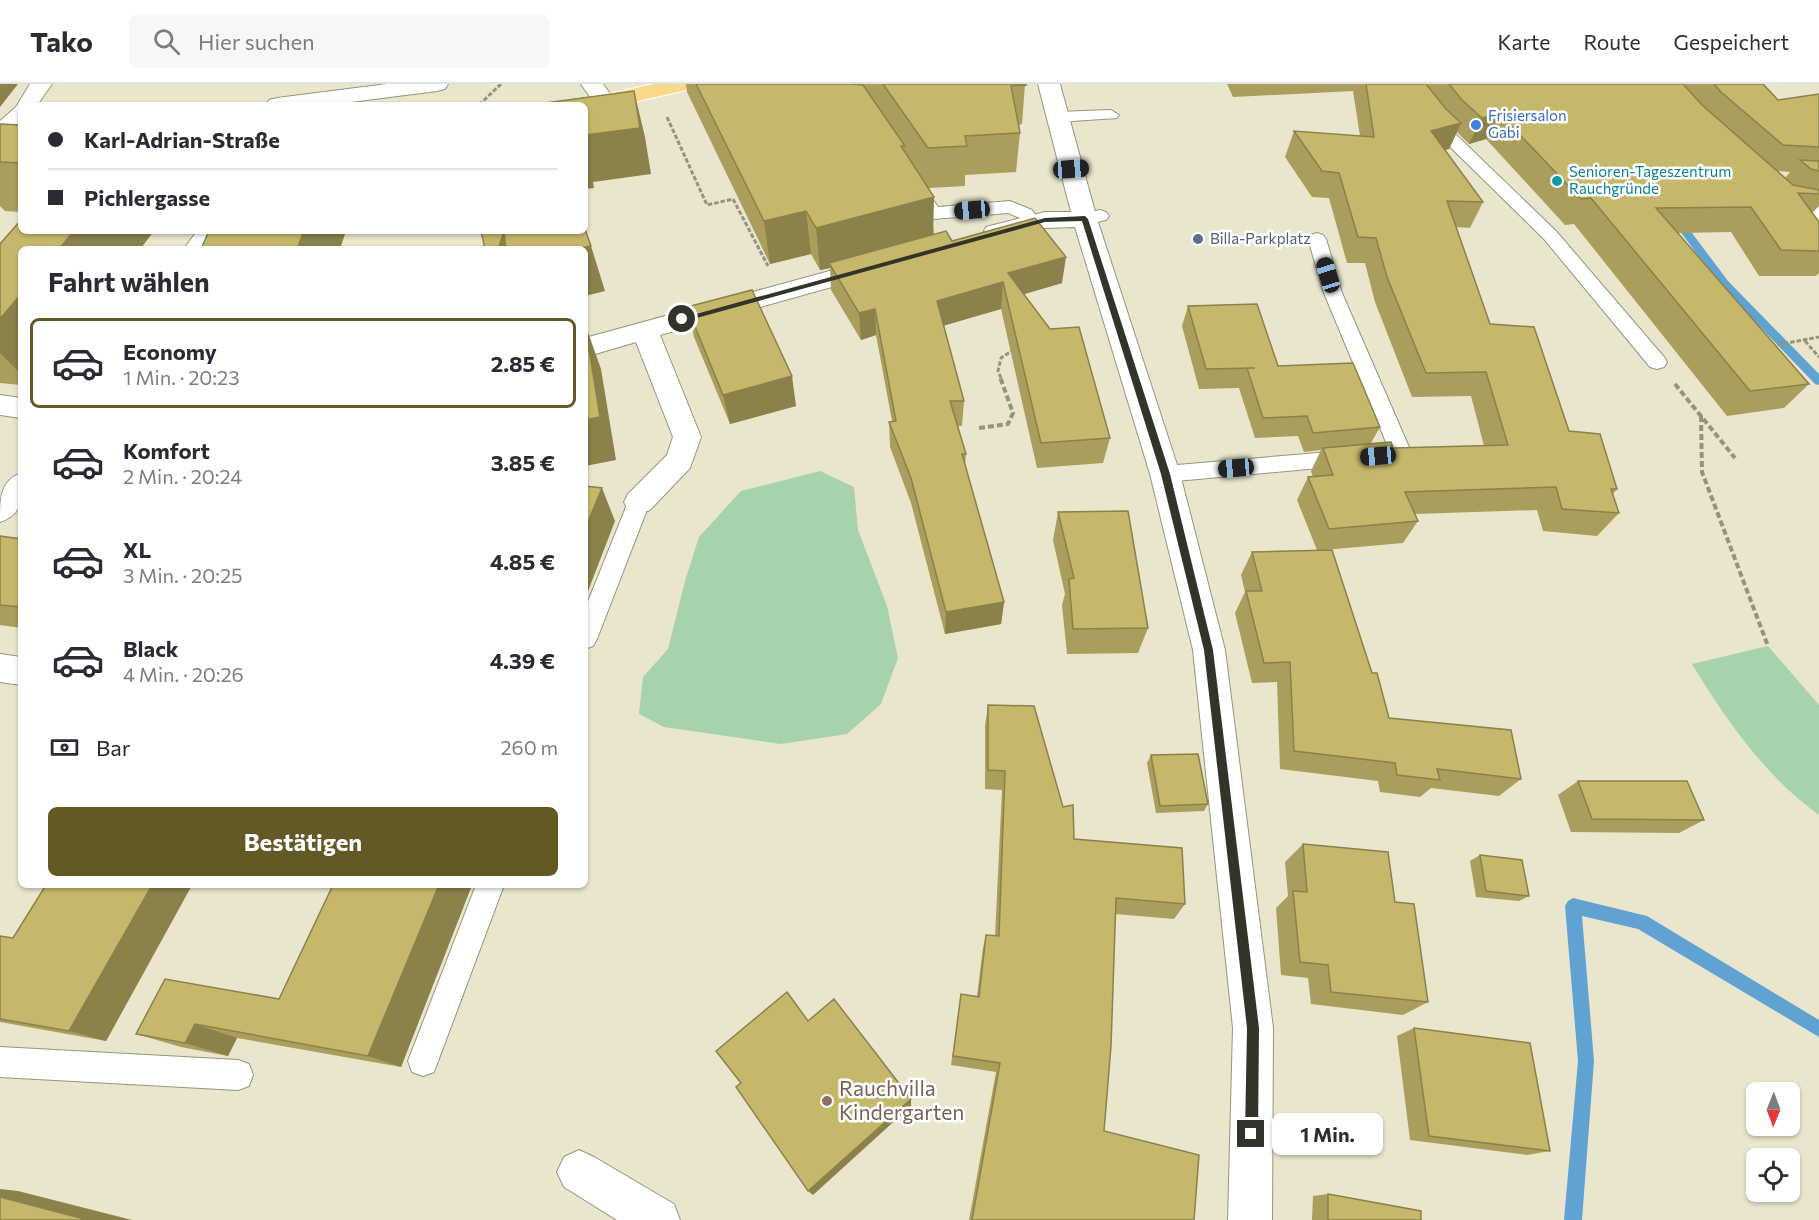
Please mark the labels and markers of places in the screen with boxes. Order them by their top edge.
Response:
place label: Frisiersalon Gabi [1488,106,1567,141]
marker: Frisiersalon Gabi [1469,118,1483,132]
place label: Senioren-Tageszentrum Rauchgründe [1569,162,1731,197]
marker: Senioren-Tageszentrum Rauchgründe [1550,174,1564,188]
place label: Billa-Parkplatz [1210,229,1311,247]
marker: Billa-Parkplatz [1191,232,1205,246]
place label: Rauchvilla Kindergarten [839,1075,964,1124]
marker: Rauchvilla Kindergarten [820,1094,834,1108]

